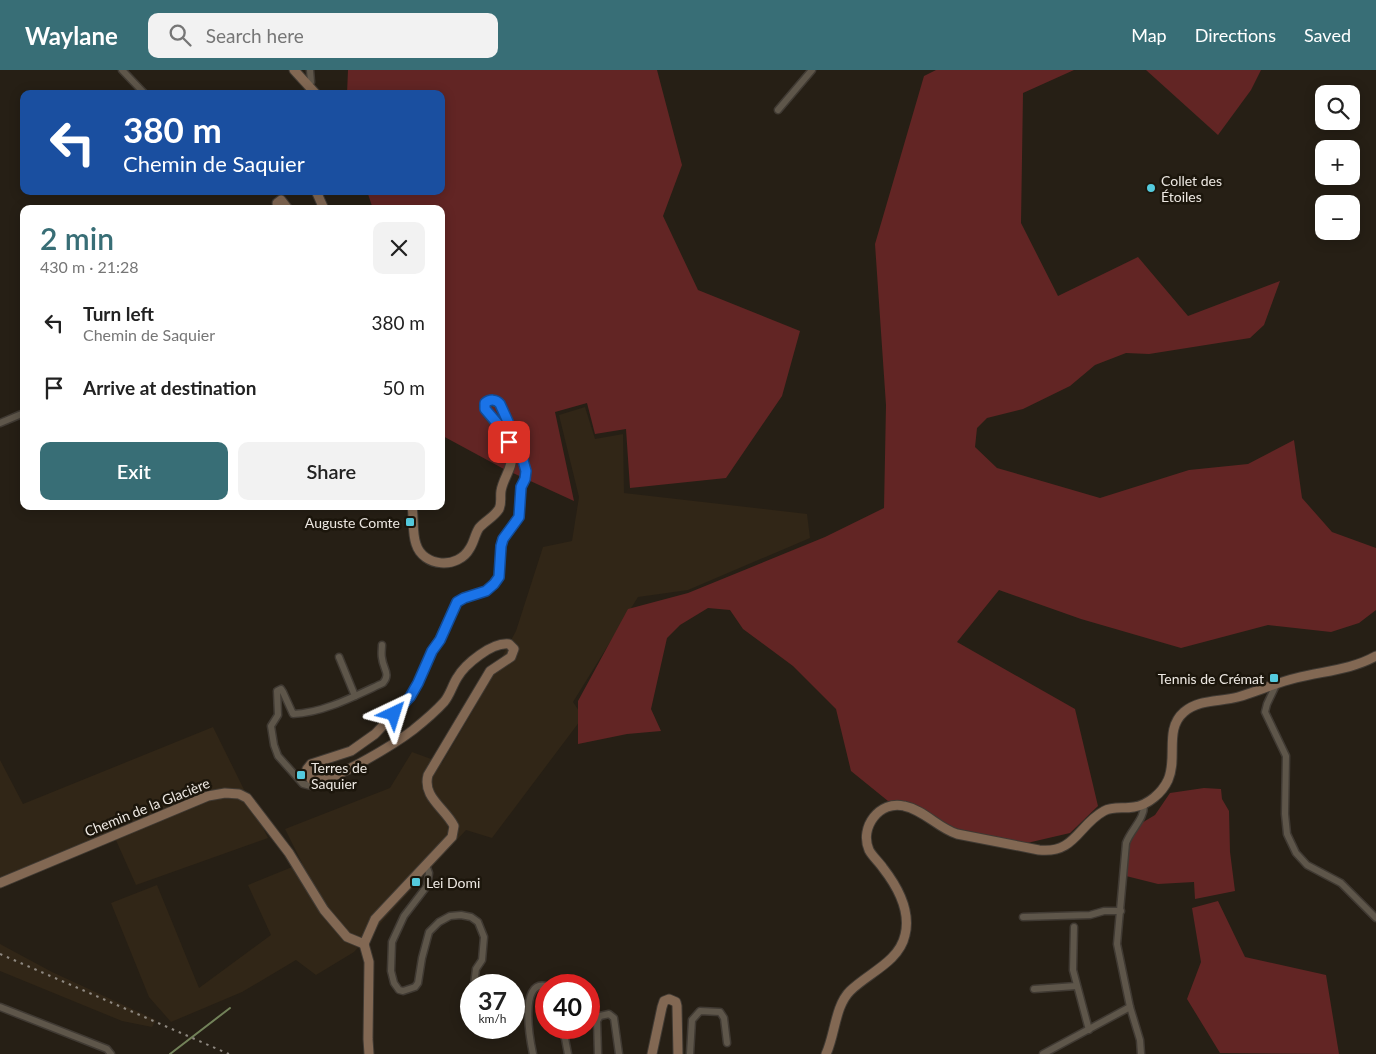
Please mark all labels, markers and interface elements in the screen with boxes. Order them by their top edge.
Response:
search box [148,13,498,58]
text: Waylane [25,21,118,50]
icon: search [166,21,194,49]
text: Search here [206,24,304,47]
text: Map [1131,24,1167,46]
text: Directions [1195,24,1276,46]
text: Saved [1304,24,1351,46]
map controls [1315,85,1360,240]
button: search [1315,85,1360,130]
text: 380 m [123,108,222,150]
icon: left [40,110,105,175]
button: + [1315,140,1360,185]
text: Chemin de Saquier [123,150,305,177]
place label: Collet des Étoiles [1161,172,1222,205]
marker: Collet des Étoiles [1145,182,1157,194]
button: − [1315,195,1360,240]
text: 2 min [40,220,114,256]
button: close [373,222,425,274]
text: 430 m · 21:28 [40,257,139,276]
text: Turn left [83,302,154,325]
icon: left [40,309,68,337]
text: 380 m [371,311,425,334]
text: Chemin de Saquier [83,325,215,344]
icon: arrive [40,374,68,402]
text: Arrive at destination [83,376,256,399]
text: 50 m [382,376,425,399]
pin [488,421,530,463]
icon: arrive [495,428,523,456]
button: Exit [40,442,228,500]
button: Share [238,442,425,500]
place label: Auguste Comte [305,514,400,531]
marker: Auguste Comte [404,516,416,528]
place label: Tennis de Crémat [1158,670,1264,687]
marker: Tennis de Crémat [1268,672,1280,684]
position arrow [367,687,419,739]
place label: Terres de Saquier [311,759,367,792]
marker: Terres de Saquier [295,769,307,781]
street label: Chemin de la Glacière [82,774,212,840]
place label: Lei Domi [426,874,480,891]
marker: Lei Domi [410,876,422,888]
speed limit sign: 40 [535,974,600,1039]
text: 37 [478,985,507,1015]
text: km/h [478,1011,507,1026]

